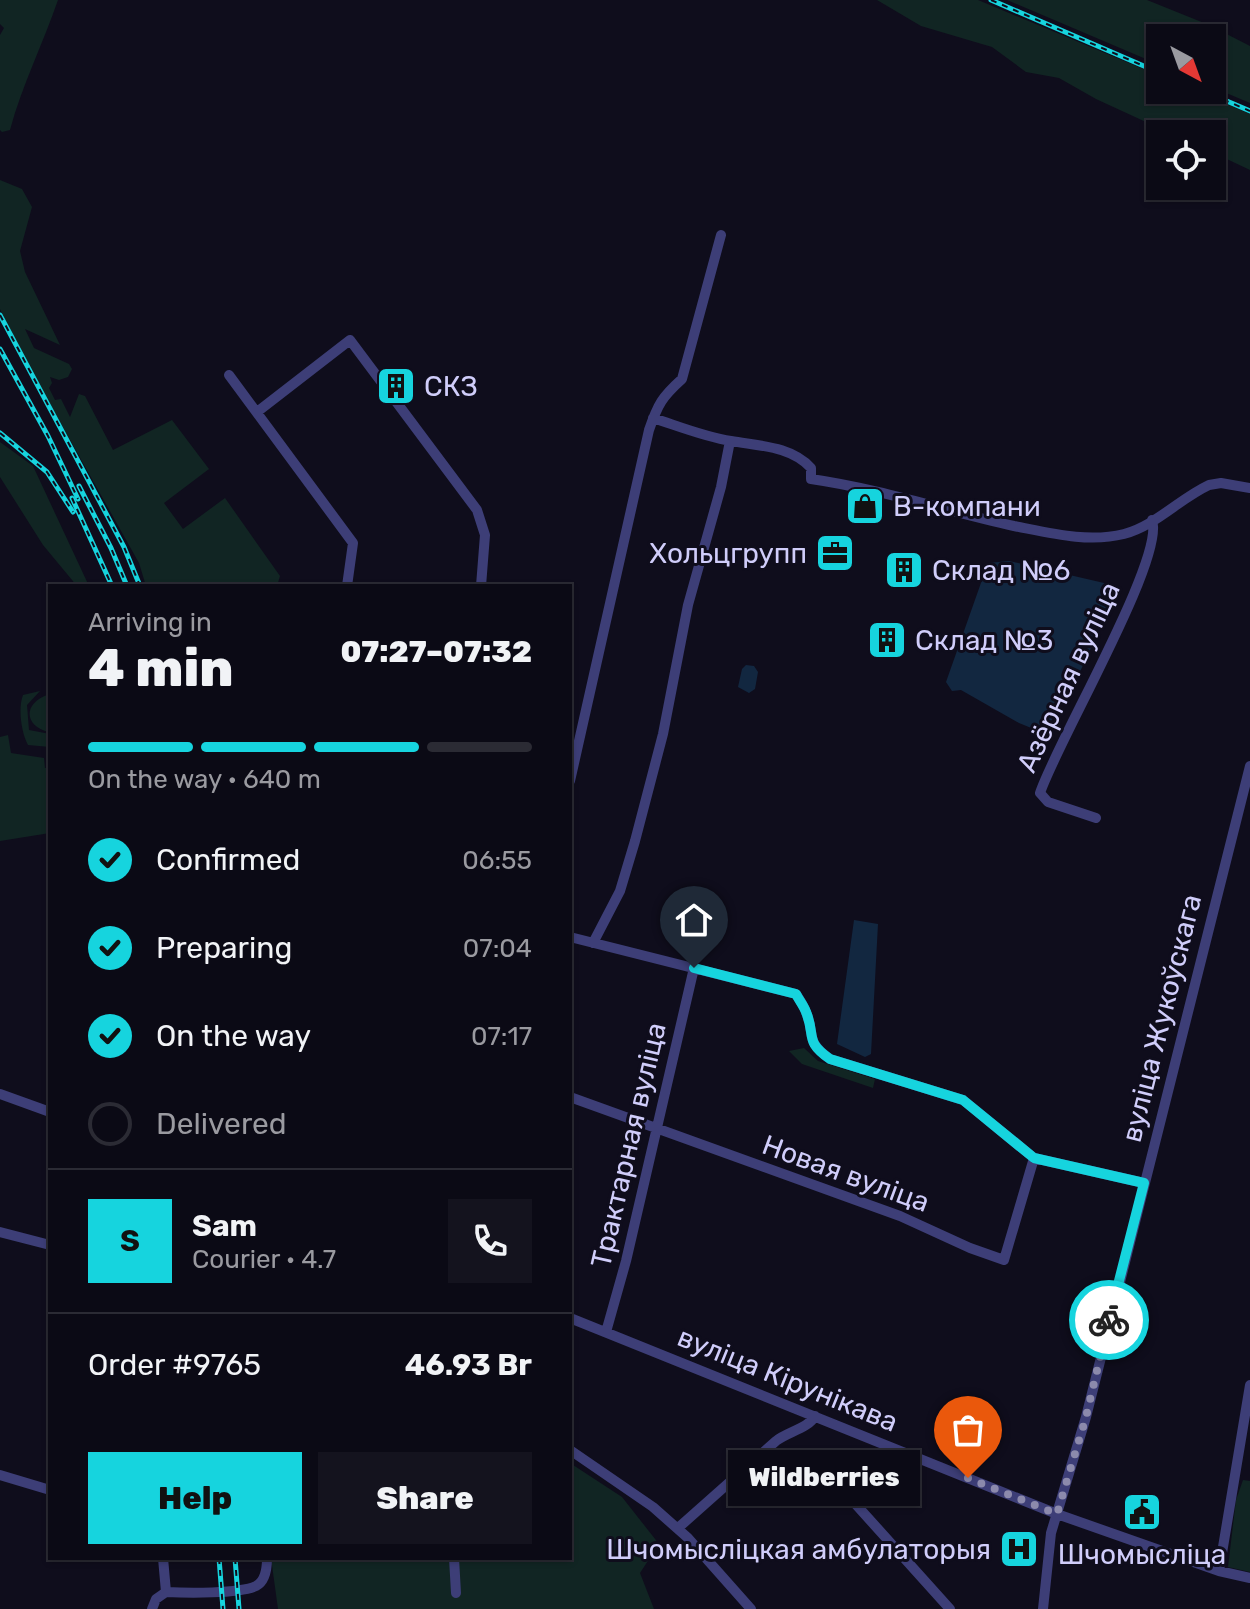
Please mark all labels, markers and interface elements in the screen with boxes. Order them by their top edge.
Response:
north arrow [1146,24,1226,104]
map controls [1146,24,1226,200]
button: locate [1146,120,1226,200]
building icon: СКЗ [375,365,417,407]
place label: СКЗ [424,370,478,403]
shop icon: В-компани [844,485,886,527]
place label: В-компани [893,490,1041,523]
office icon: Хольцгрупп [814,532,856,574]
place label: Хольцгрупп [649,537,807,570]
building icon: Склад №6 [883,549,925,591]
place label: Склад №6 [932,554,1070,587]
street label: Азёрная вуліца [1010,577,1127,778]
text: Arriving in [88,607,212,638]
building icon: Склад №3 [866,619,908,661]
place label: Склад №3 [915,624,1053,657]
text: 07:27–07:32 [340,634,532,670]
text: 4 min [88,637,234,699]
text: On the way · 640 m [88,764,321,795]
icon: check [88,838,132,882]
text: Confirmed [156,842,300,878]
text: 06:55 [462,845,532,876]
pin [660,886,728,968]
street label: вуліца Жукоўскага [1115,891,1208,1145]
icon: home [672,898,716,942]
icon: check [88,926,132,970]
text: Preparing [156,930,292,966]
text: 07:04 [463,933,532,964]
icon: check [88,1014,132,1058]
text: On the way [156,1018,311,1054]
street label: Трактарная вуліца [584,1019,673,1271]
text: 07:17 [471,1021,532,1052]
text: Delivered [156,1106,287,1142]
street label: Новая вуліца [758,1128,934,1219]
button: phone [448,1199,532,1283]
text: Sam [192,1208,257,1244]
text: S [120,1223,140,1259]
text: Courier · 4.7 [192,1244,336,1275]
courier [1069,1280,1149,1360]
icon: bike [1087,1298,1131,1342]
street label: вуліца Кірунікава [673,1320,903,1439]
text: Order #9765 [88,1347,261,1383]
text: 46.93 Br [405,1347,532,1383]
pin [934,1396,1002,1478]
icon: bag [946,1408,990,1452]
callout: Wildberries [728,1450,920,1506]
button: Help [88,1452,302,1544]
button: Share [318,1452,532,1544]
text: Wildberries [748,1462,900,1493]
public building icon: Шчомысліца [1121,1491,1163,1533]
hospital icon: Шчомысліцкая амбулаторыя [998,1528,1040,1570]
place label: Шчомысліцкая амбулаторыя [606,1533,991,1566]
place label: Шчомысліца [1058,1538,1226,1571]

